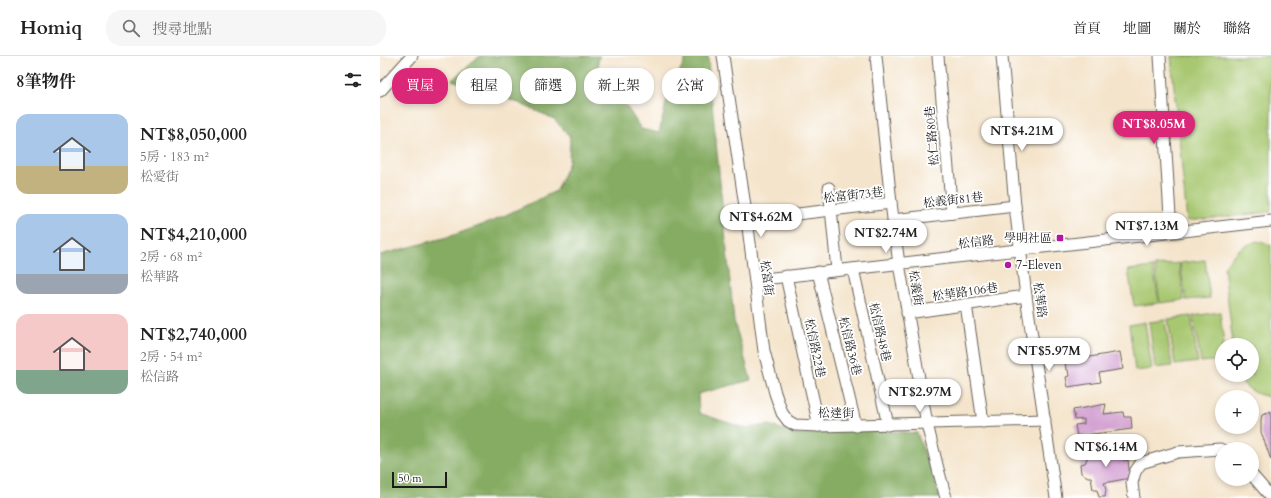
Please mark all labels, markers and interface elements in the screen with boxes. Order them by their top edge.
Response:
search box [106,10,386,46]
text: Homiq [20,15,82,41]
icon: search [120,17,142,39]
text: 搜尋地點 [152,19,212,39]
text: 首頁 [1073,19,1101,38]
text: 地圖 [1123,19,1151,38]
text: 關於 [1173,19,1201,38]
text: 聯絡 [1223,19,1251,38]
chip: 買屋 [392,68,448,104]
chip: 租屋 [456,68,512,104]
chip: 篩選 [520,68,576,104]
chip: 新上架 [584,68,654,104]
chip: 公寓 [662,68,718,104]
icon: filters [342,69,364,91]
text: 8筆物件 [16,70,76,93]
street label: 松仁路80巷 [921,105,943,167]
pin: NT$8.05M [1113,111,1195,145]
text: NT$8.05M [1122,115,1186,133]
pin: NT$4.21M [981,118,1063,152]
text: NT$4.21M [990,122,1054,140]
text: NT$8,050,000 [140,123,247,146]
icon: home [48,130,96,178]
text: 5房 · 183 m² [140,148,209,166]
text: 松愛街 [140,168,179,186]
street label: 松富街73巷 [822,184,884,206]
street label: 松義街81巷 [922,189,984,211]
pin: NT$4.62M [720,204,802,238]
text: NT$4.62M [729,208,793,226]
pin: NT$7.13M [1106,213,1188,247]
text: NT$7.13M [1115,217,1179,235]
pin: NT$2.74M [845,220,927,254]
text: NT$4,210,000 [140,223,247,246]
text: NT$2.74M [854,224,918,242]
icon: home [48,230,96,278]
place label: 學明社區 [1004,230,1052,246]
street label: 松信路 [957,232,995,252]
marker: 學明社區 [1055,233,1065,243]
text: 2房 · 68 m² [140,248,202,266]
place label: 7-Eleven [1016,257,1062,273]
street label: 松富街 [757,259,778,298]
marker: 7-Eleven [1003,260,1013,270]
text: 松華路 [140,268,179,286]
street label: 松義街 [905,269,927,308]
street label: 松華路106巷 [931,279,999,305]
street label: 松華路 [1030,281,1050,319]
street label: 松信路48巷 [865,301,895,363]
street label: 松信路36巷 [835,315,865,377]
street label: 松信路22巷 [801,317,829,379]
text: NT$2,740,000 [140,323,247,346]
icon: home [48,330,96,378]
pin: NT$5.97M [1008,338,1090,372]
map controls [1215,338,1259,486]
button: locate [1215,338,1259,382]
text: NT$5.97M [1017,342,1081,360]
text: 2房 · 54 m² [140,348,202,366]
text: 松信路 [140,368,179,386]
pin: NT$2.97M [879,379,961,413]
text: NT$2.97M [888,383,952,401]
button: + [1215,390,1259,434]
street label: 松達街 [818,405,855,421]
pin: NT$6.14M [1065,434,1147,468]
text: NT$6.14M [1074,438,1138,456]
button: − [1215,442,1259,486]
scale bar [392,470,447,489]
text: 50 m [398,471,422,486]

